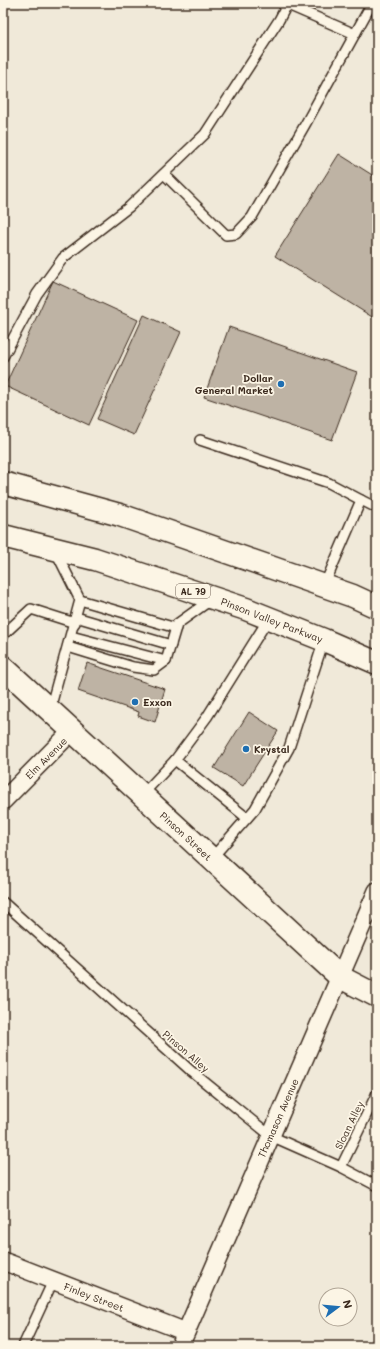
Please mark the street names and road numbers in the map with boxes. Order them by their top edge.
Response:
road number: AL 79 [176,584,210,598]
street label: Pinson Valley Parkway [219,594,325,646]
street label: Elm Avenue [22,734,70,782]
street label: Pinson Street [157,808,215,864]
street label: Pinson Alley [160,1027,212,1075]
street label: Thomason Avenue [254,1076,302,1160]
street label: Sloan Alley [331,1098,367,1152]
street label: Finley Street [62,1279,126,1315]

